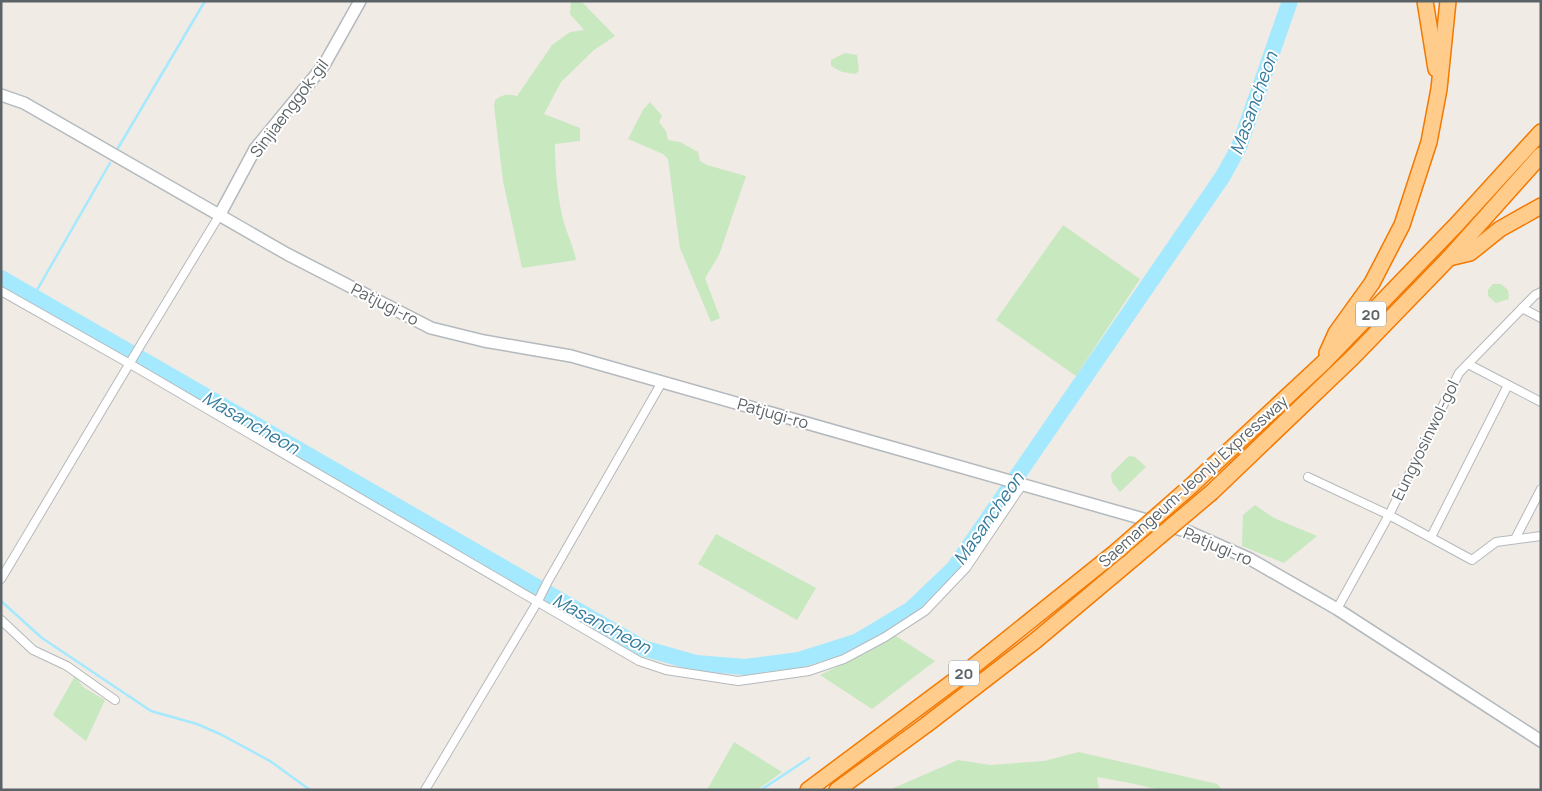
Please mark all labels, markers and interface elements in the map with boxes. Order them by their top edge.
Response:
water label: Masancheon [1223,47,1283,158]
street label: Sinjiaenggok-gil [245,54,333,162]
street label: Patjugi-ro [347,278,423,330]
road number: 20 [1356,302,1386,326]
street label: Eungyosinwol-gol [1386,376,1464,504]
water label: Masancheon [198,385,305,460]
street label: Saemangeum-Jeonju Expressway [1094,390,1293,572]
street label: Patjugi-ro [735,392,811,434]
water label: Masancheon [947,466,1029,569]
street label: Patjugi-ro [1180,522,1256,570]
water label: Masancheon [549,587,656,659]
road number: 20 [949,660,979,686]

